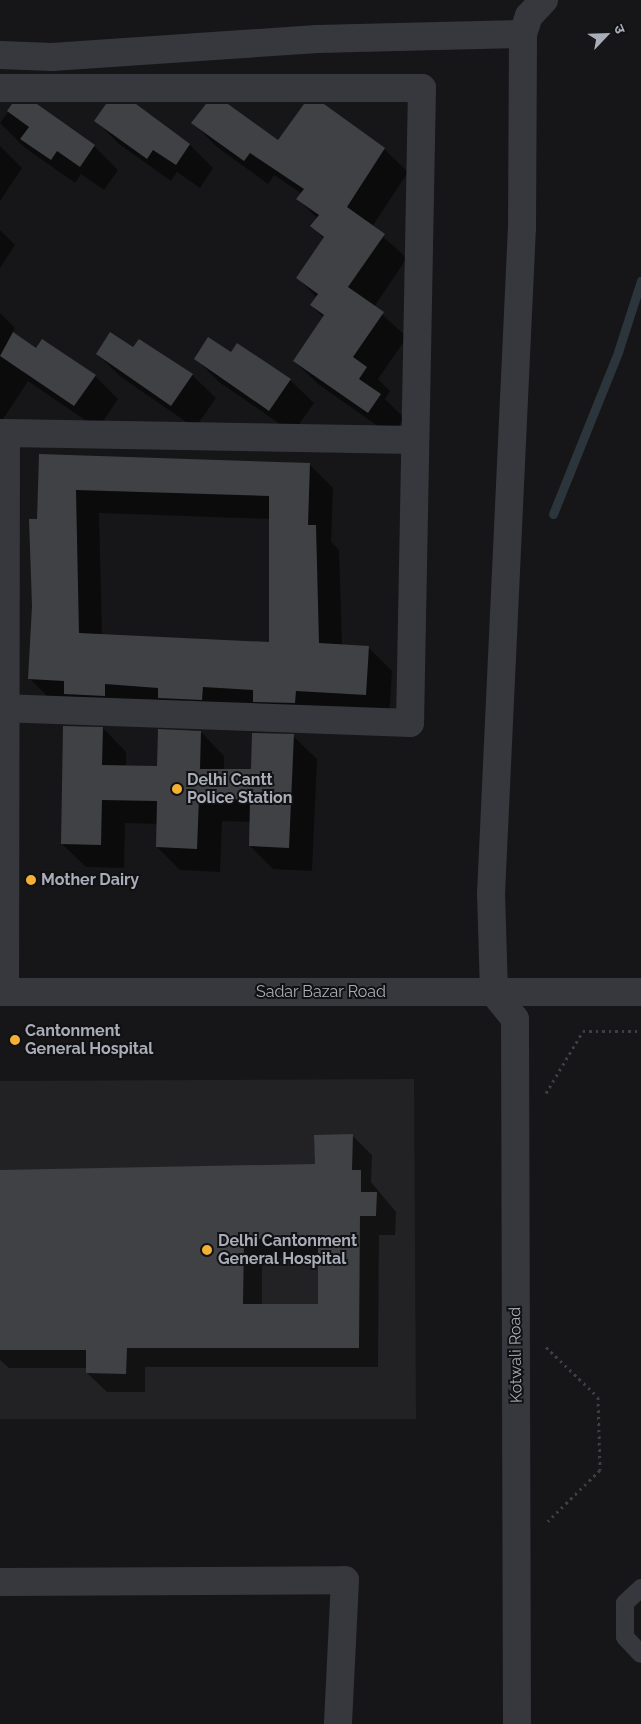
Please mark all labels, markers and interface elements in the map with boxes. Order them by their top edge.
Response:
north arrow [581,10,631,60]
text: उ [611,22,629,36]
place label: Delhi Cantt Police Station [187,770,292,808]
marker: Delhi Cantt Police Station [171,783,183,795]
place label: Mother Dairy [41,870,139,890]
marker: Mother Dairy [25,874,37,886]
street label: Sadar Bazar Road [256,982,386,1002]
place label: Cantonment General Hospital [25,1021,154,1059]
marker: Cantonment General Hospital [9,1034,21,1046]
place label: Delhi Cantonment General Hospital [218,1231,357,1269]
marker: Delhi Cantonment General Hospital [200,1243,214,1257]
street label: Kotwali Road [506,1307,526,1403]

